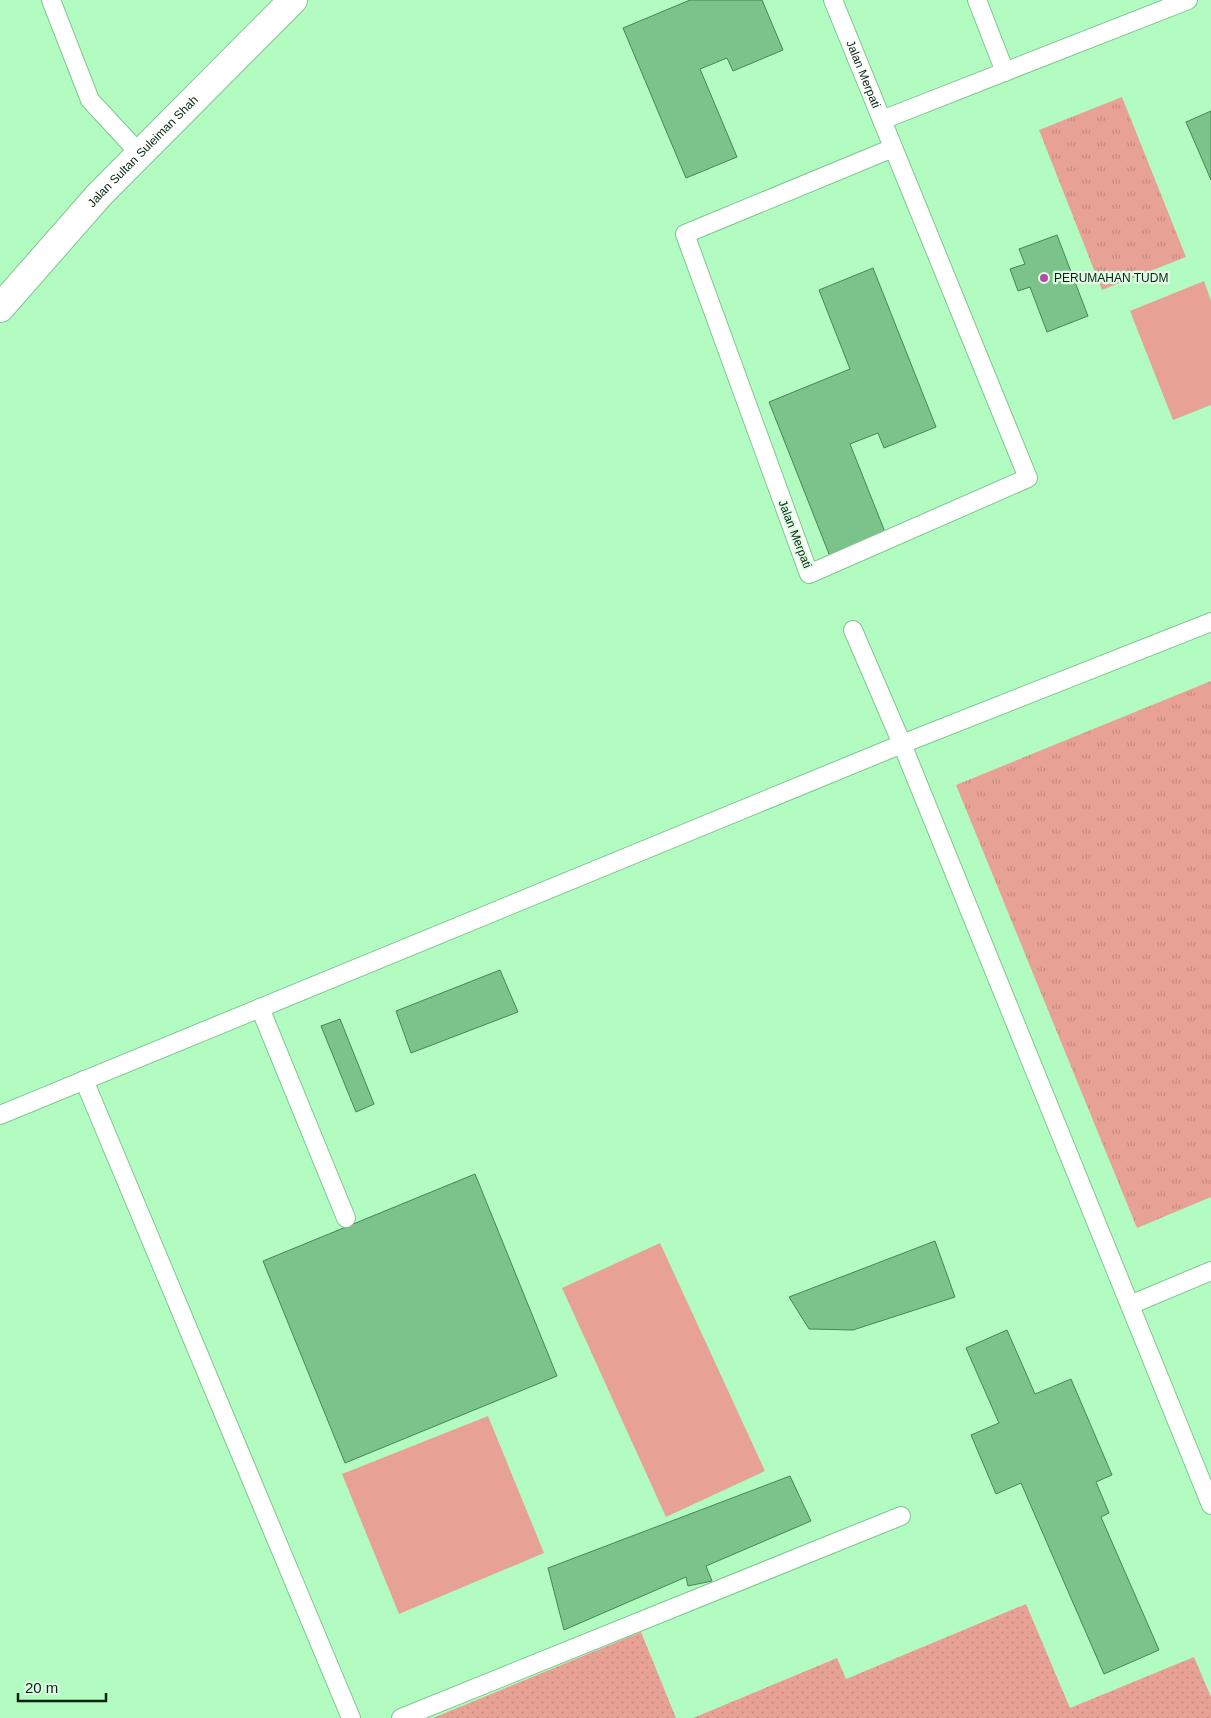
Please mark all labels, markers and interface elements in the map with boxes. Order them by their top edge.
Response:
street label: Jalan Merpati [843,38,883,110]
street label: Jalan Sultan Suleiman Shah [85,93,201,210]
place label: PERUMAHAN TUDM [1054,271,1168,285]
marker: PERUMAHAN TUDM [1038,272,1050,284]
street label: Jalan Merpati [776,498,814,570]
scale bar [18,1670,105,1702]
text: 20 m [25,1679,58,1696]

